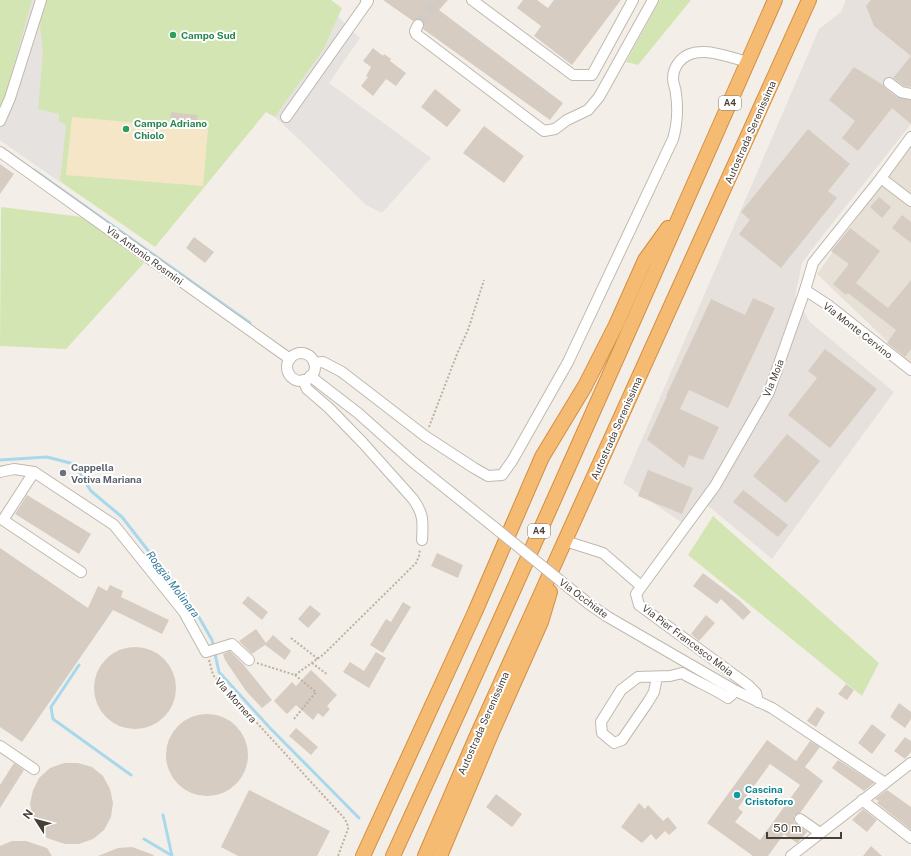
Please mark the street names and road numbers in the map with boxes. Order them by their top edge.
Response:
street label: Autostrada Serenissima [722,79,778,185]
road number: A4 [719,96,741,110]
street label: Via Antonio Rosmini [104,223,186,287]
street label: Via Monte Cervino [821,299,895,361]
street label: Via Moia [760,357,786,399]
street label: Autostrada Serenissima [588,375,644,481]
road number: A4 [528,524,550,538]
street label: Via Occhiate [557,576,611,620]
street label: Via Pier Francesco Moia [640,602,736,678]
street label: Autostrada Serenissima [455,670,511,776]
street label: Via Mornera [213,675,259,725]

